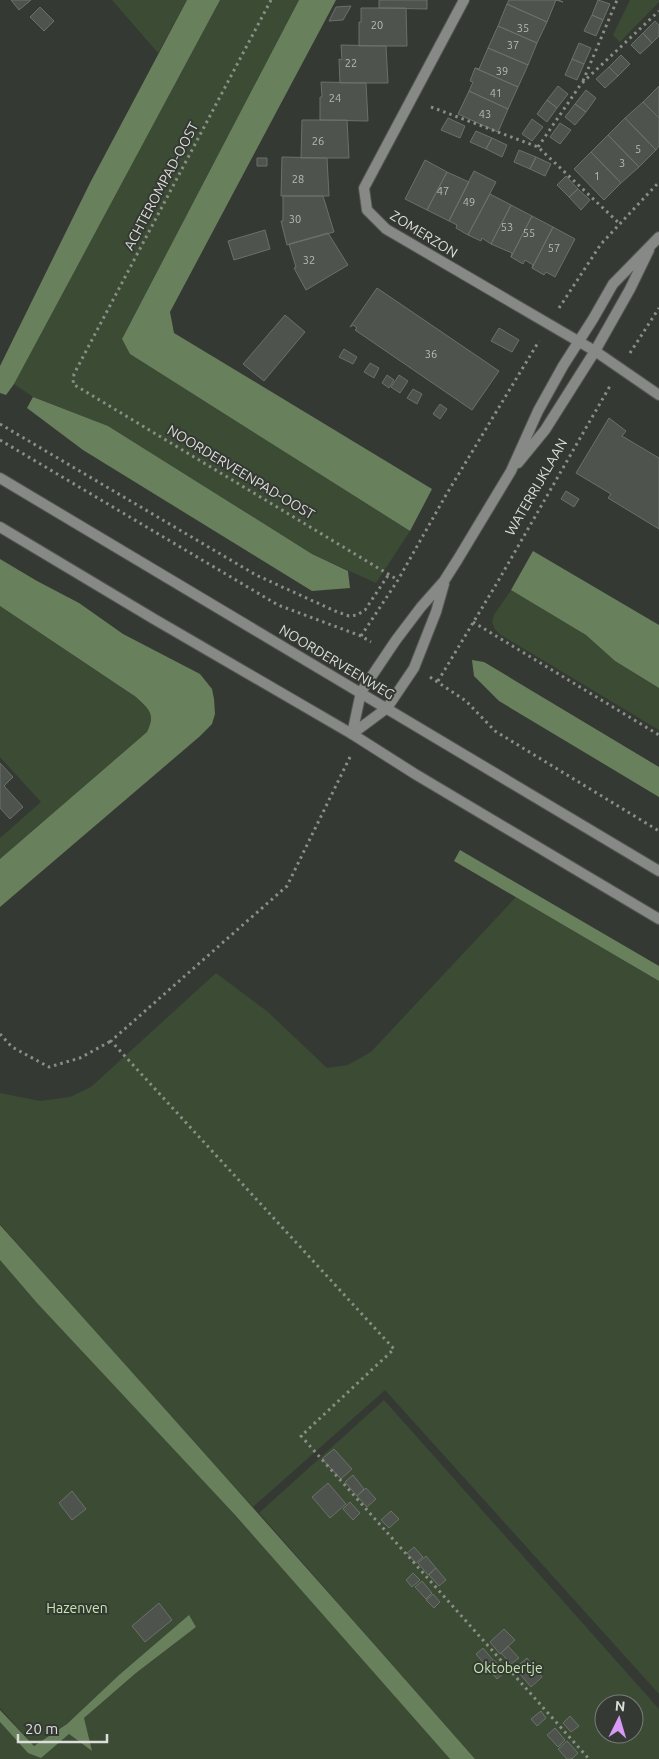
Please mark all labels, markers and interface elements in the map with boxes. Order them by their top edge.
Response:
house number: 20 [371,19,383,31]
house number: 35 [517,22,529,34]
house number: 37 [507,39,519,51]
house number: 22 [345,57,357,69]
house number: 39 [496,65,508,77]
house number: 41 [490,87,502,99]
house number: 24 [329,92,341,104]
house number: 43 [479,108,491,120]
street label: ACHTEROMPAD-OOST [121,119,202,253]
house number: 26 [312,135,324,147]
house number: 5 [635,143,641,155]
house number: 3 [619,157,625,169]
house number: 1 [594,170,600,182]
house number: 28 [292,173,304,185]
house number: 47 [437,185,449,197]
house number: 49 [463,196,475,208]
street label: ZOMERZON [387,207,461,261]
house number: 30 [289,213,301,225]
house number: 53 [501,221,513,233]
house number: 55 [523,227,535,239]
house number: 57 [548,242,560,254]
house number: 32 [303,254,315,266]
house number: 36 [425,348,437,360]
street label: NOORDERVEENPAD-OOST [164,422,318,523]
street label: WATERRIJKLAAN [502,436,570,538]
street label: NOORDERVEENWEG [277,621,397,703]
park label: Hazenven [46,1600,108,1616]
park label: Oktobertje [473,1660,543,1676]
north arrow [594,1694,644,1744]
text: N [614,1698,626,1714]
scale bar [18,1712,106,1744]
text: 20 m [25,1720,58,1737]

